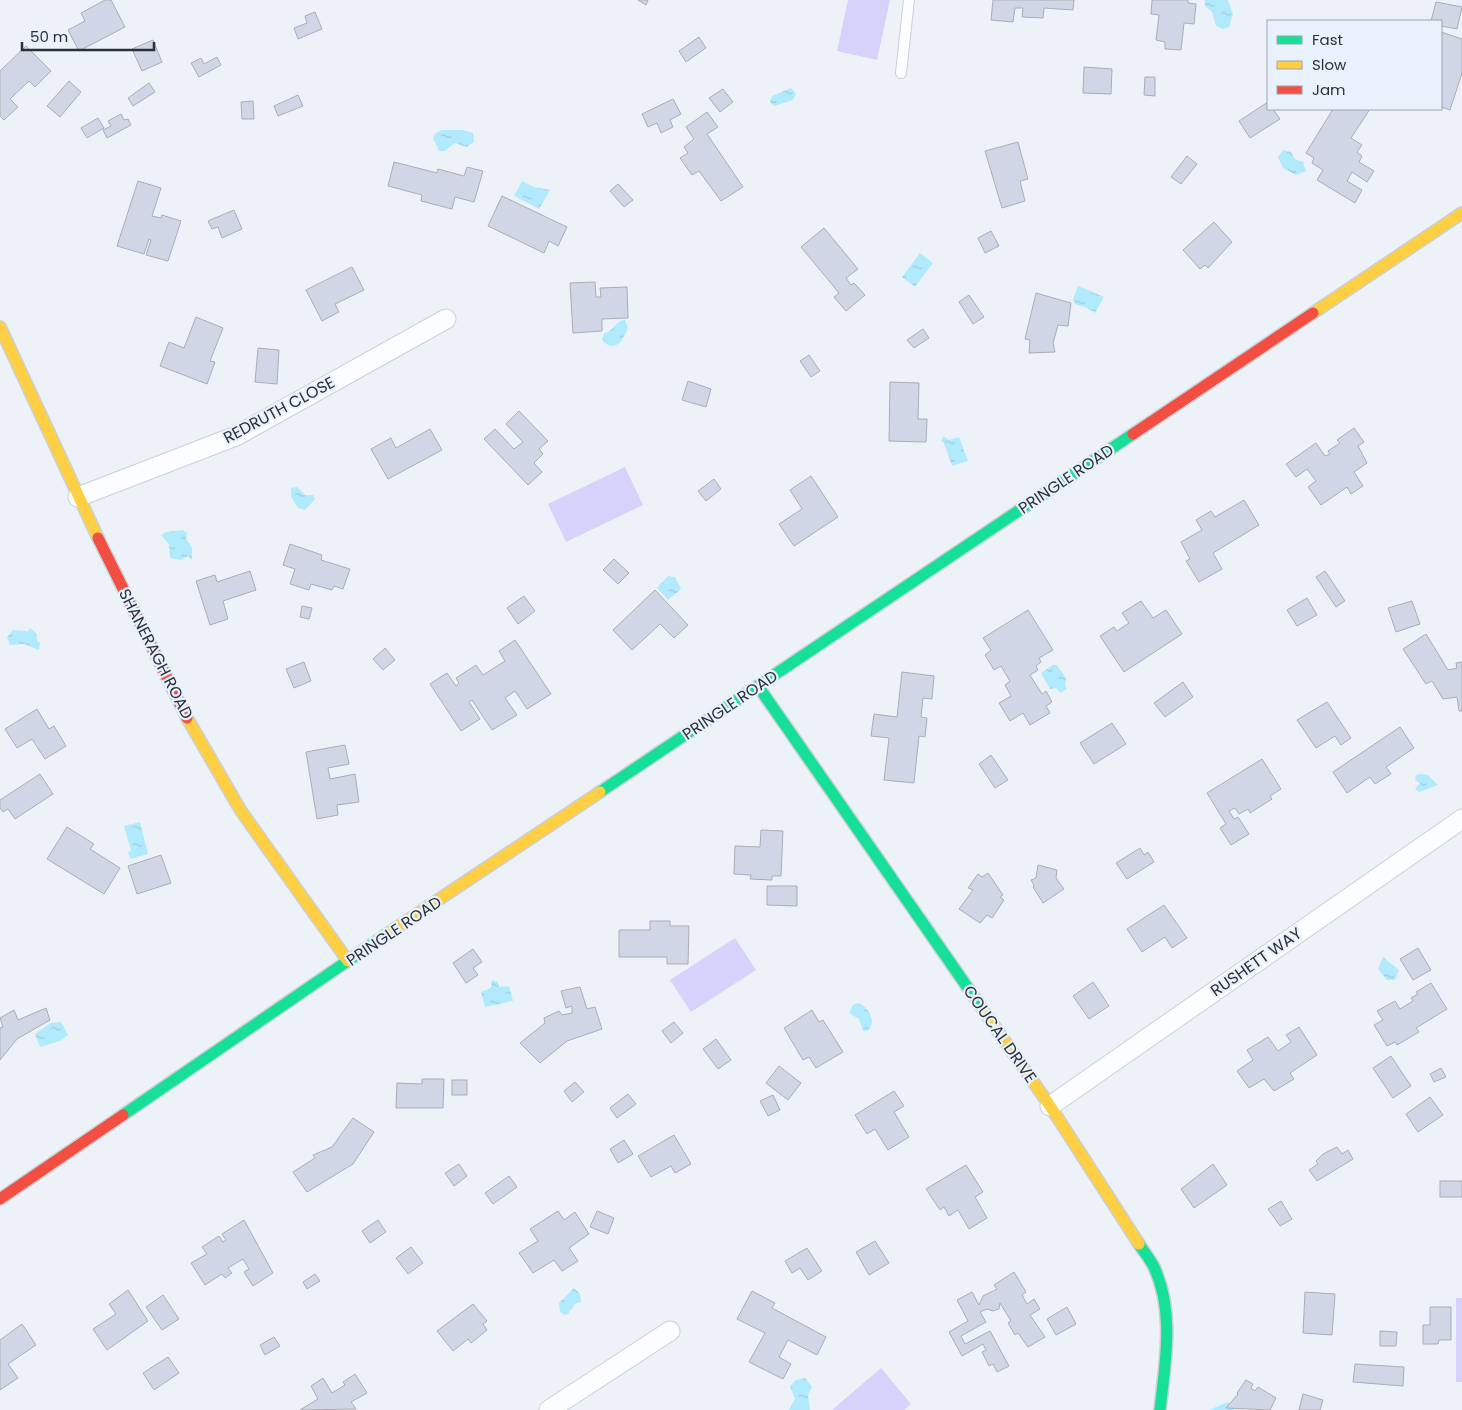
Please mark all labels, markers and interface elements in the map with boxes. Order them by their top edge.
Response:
scale bar [22,20,155,52]
legend [1267,20,1442,110]
text: 50 m [30,26,68,47]
text: Fast [1312,29,1343,50]
text: Slow [1312,54,1347,75]
text: Jam [1312,79,1346,100]
street label: REDRUTH CLOSE [219,371,339,449]
street label: PRINGLE ROAD [1014,439,1118,519]
street label: SHANERAGH ROAD [113,585,199,723]
street label: PRINGLE ROAD [678,665,782,745]
street label: PRINGLE ROAD [342,891,446,971]
street label: RUSHETT WAY [1206,922,1307,1002]
street label: COUCAL DRIVE [958,981,1042,1087]

